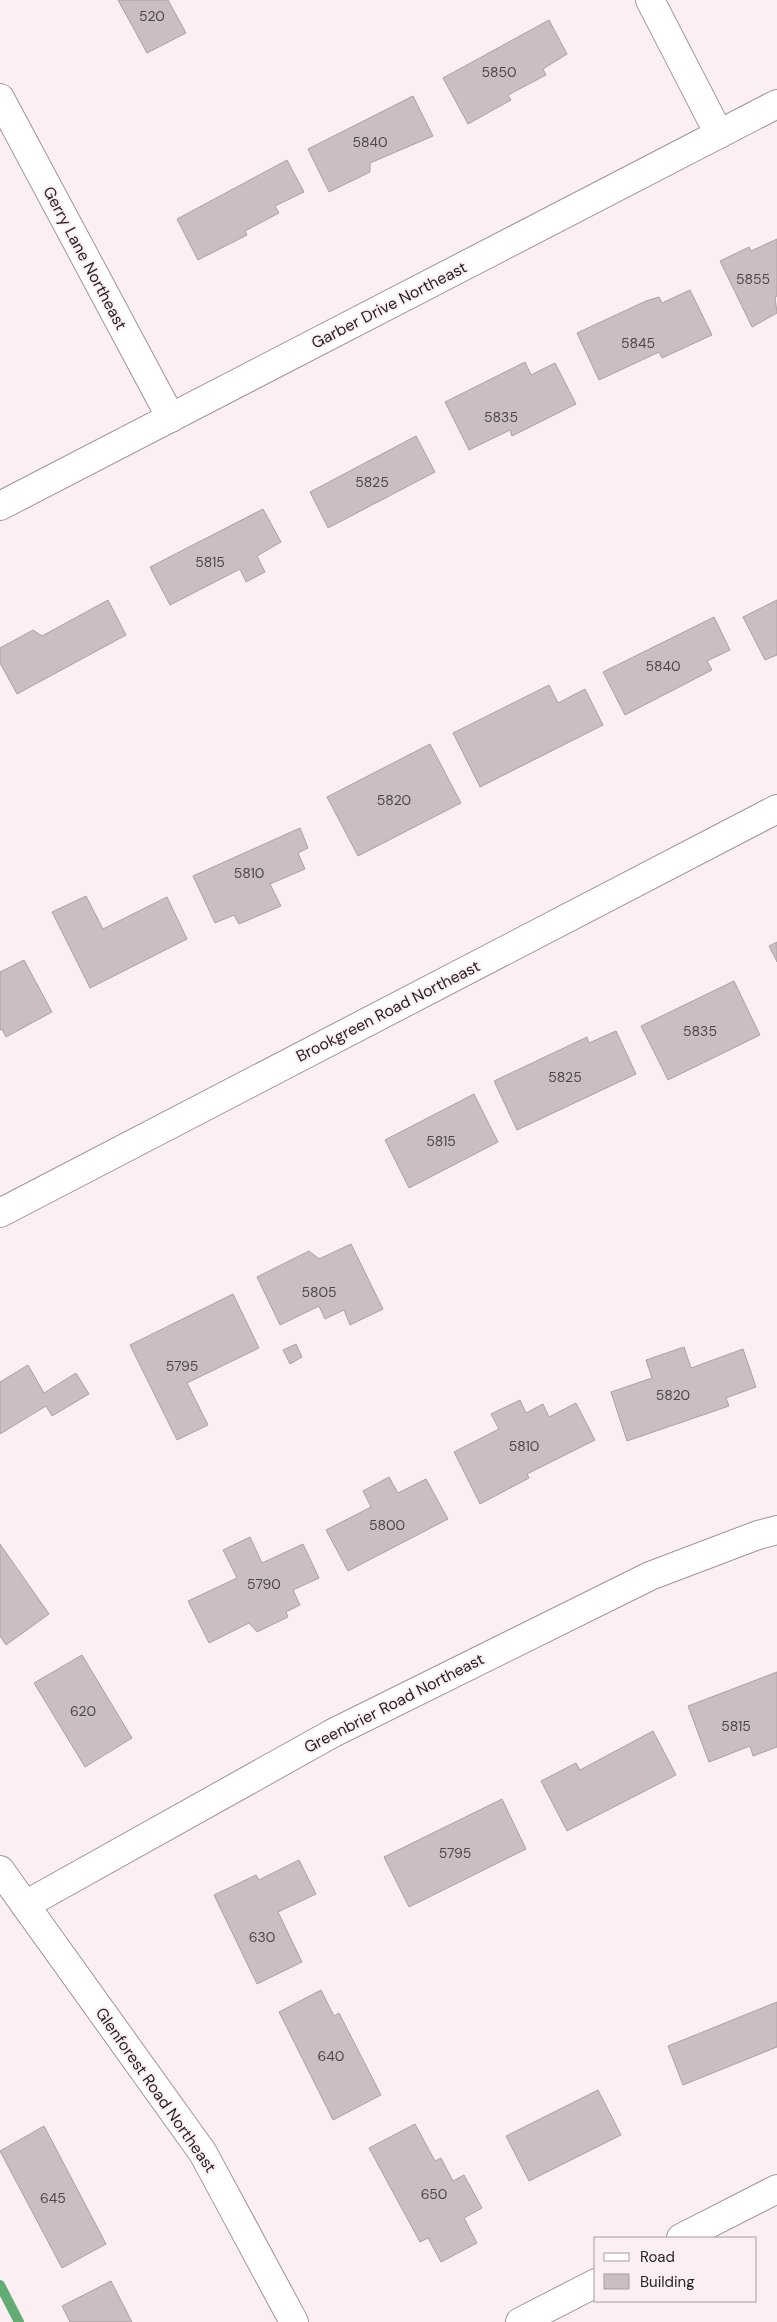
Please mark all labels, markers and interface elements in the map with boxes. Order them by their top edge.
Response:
house number: 520 [139,7,165,25]
house number: 5850 [481,63,517,81]
house number: 5840 [352,133,388,151]
street label: Gerry Lane Northeast [38,183,132,333]
street label: Garber Drive Northeast [308,257,470,353]
house number: 5855 [736,270,770,288]
house number: 5845 [621,334,655,352]
house number: 5835 [484,408,518,426]
house number: 5825 [355,473,389,491]
house number: 5815 [195,553,225,571]
house number: 5840 [645,657,681,675]
house number: 5820 [377,791,411,809]
house number: 5810 [234,864,264,882]
street label: Brookgreen Road Northeast [293,955,483,1067]
house number: 5835 [683,1022,717,1040]
house number: 5825 [548,1068,582,1086]
house number: 5815 [426,1132,456,1150]
house number: 5805 [301,1283,337,1301]
house number: 5795 [166,1357,198,1375]
house number: 5820 [656,1386,690,1404]
house number: 5810 [509,1437,539,1455]
house number: 5800 [369,1516,405,1534]
house number: 5790 [247,1575,281,1593]
street label: Greenbrier Road Northeast [300,1648,488,1758]
house number: 620 [70,1702,96,1720]
house number: 5815 [721,1717,751,1735]
house number: 5795 [439,1844,471,1862]
house number: 630 [249,1928,275,1946]
street label: Glenforest Road Northeast [91,2003,221,2177]
house number: 640 [318,2047,344,2065]
house number: 650 [421,2185,447,2203]
house number: 645 [40,2189,66,2207]
legend [594,2237,757,2302]
text: Road [640,2247,675,2267]
text: Building [640,2272,695,2292]

